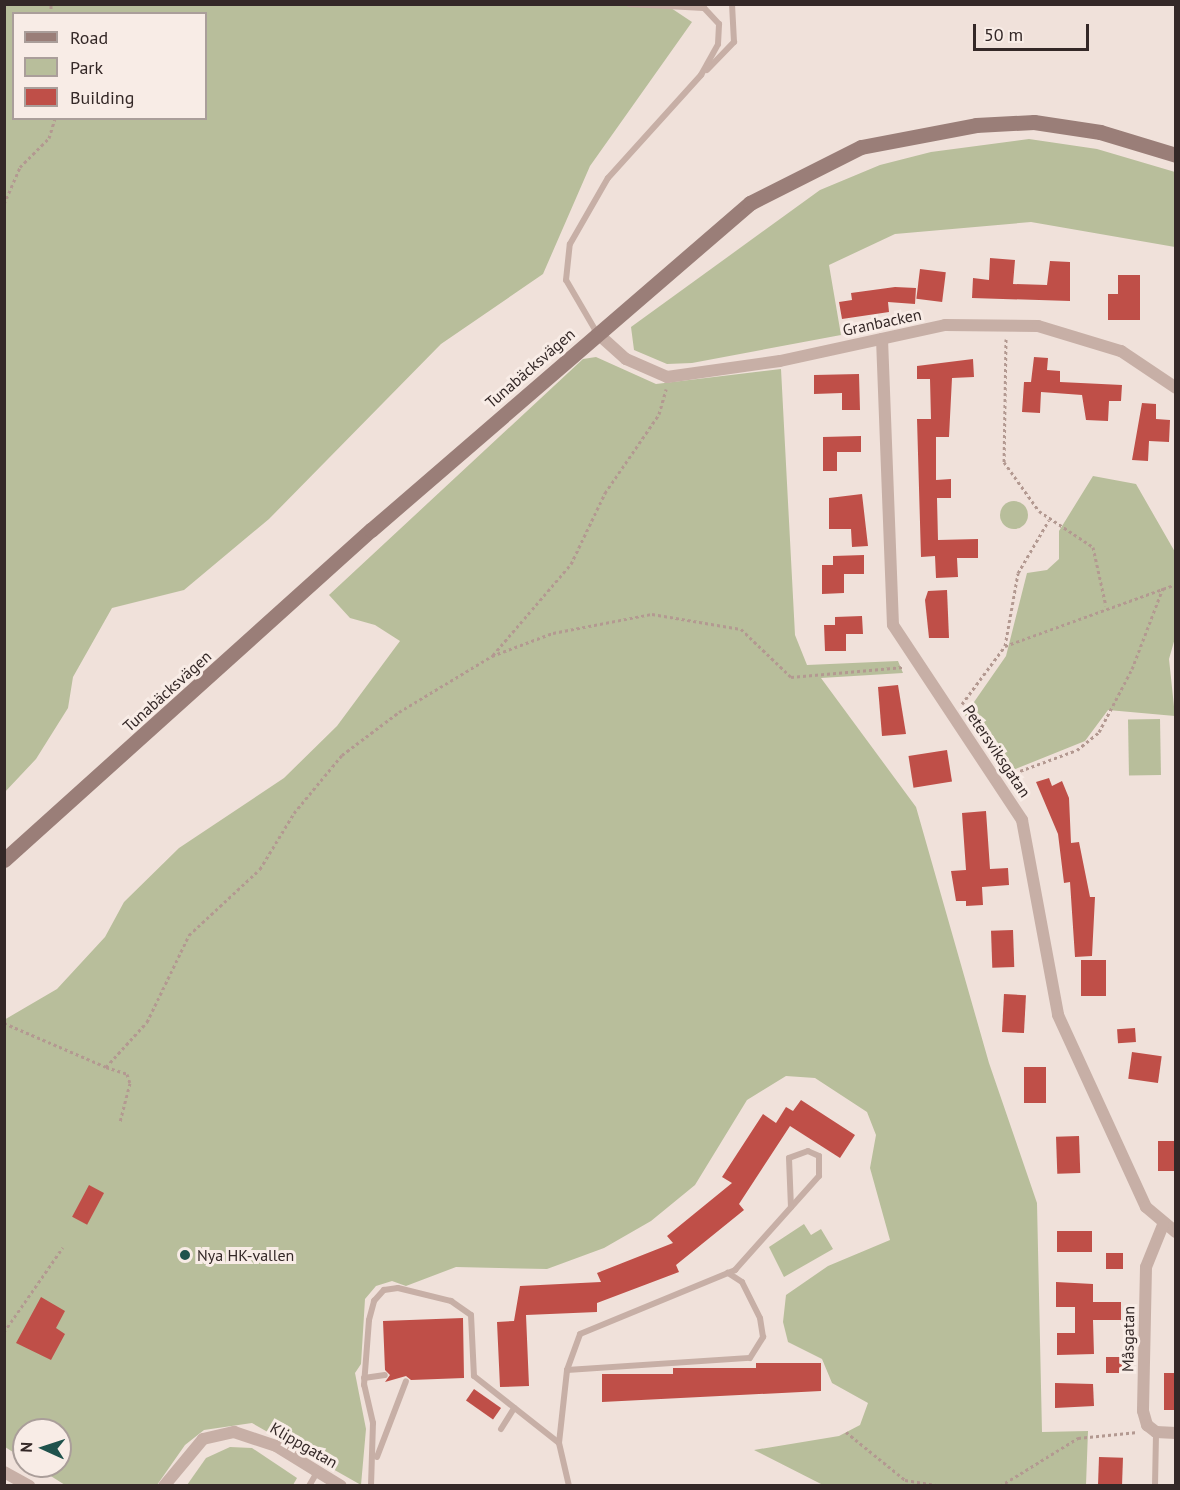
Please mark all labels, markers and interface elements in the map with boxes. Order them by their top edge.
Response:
legend [12,12,207,120]
scale bar [976,12,1092,50]
text: 50 m [984,23,1023,46]
text: Road [70,26,108,49]
text: Park [70,56,103,79]
text: Building [70,86,134,109]
street label: Granbacken [841,304,923,340]
street label: Tunabäcksvägen [482,324,578,412]
street label: Tunabäcksvägen [119,646,215,736]
street label: Petersviksgatan [959,701,1035,801]
place label: Nya HK-vallen [197,1245,294,1265]
marker: Nya HK-vallen [178,1248,192,1262]
street label: Måsgatan [1118,1306,1138,1372]
north arrow [12,1418,72,1478]
street label: Klippgatan [267,1418,341,1472]
text: N [16,1441,36,1453]

